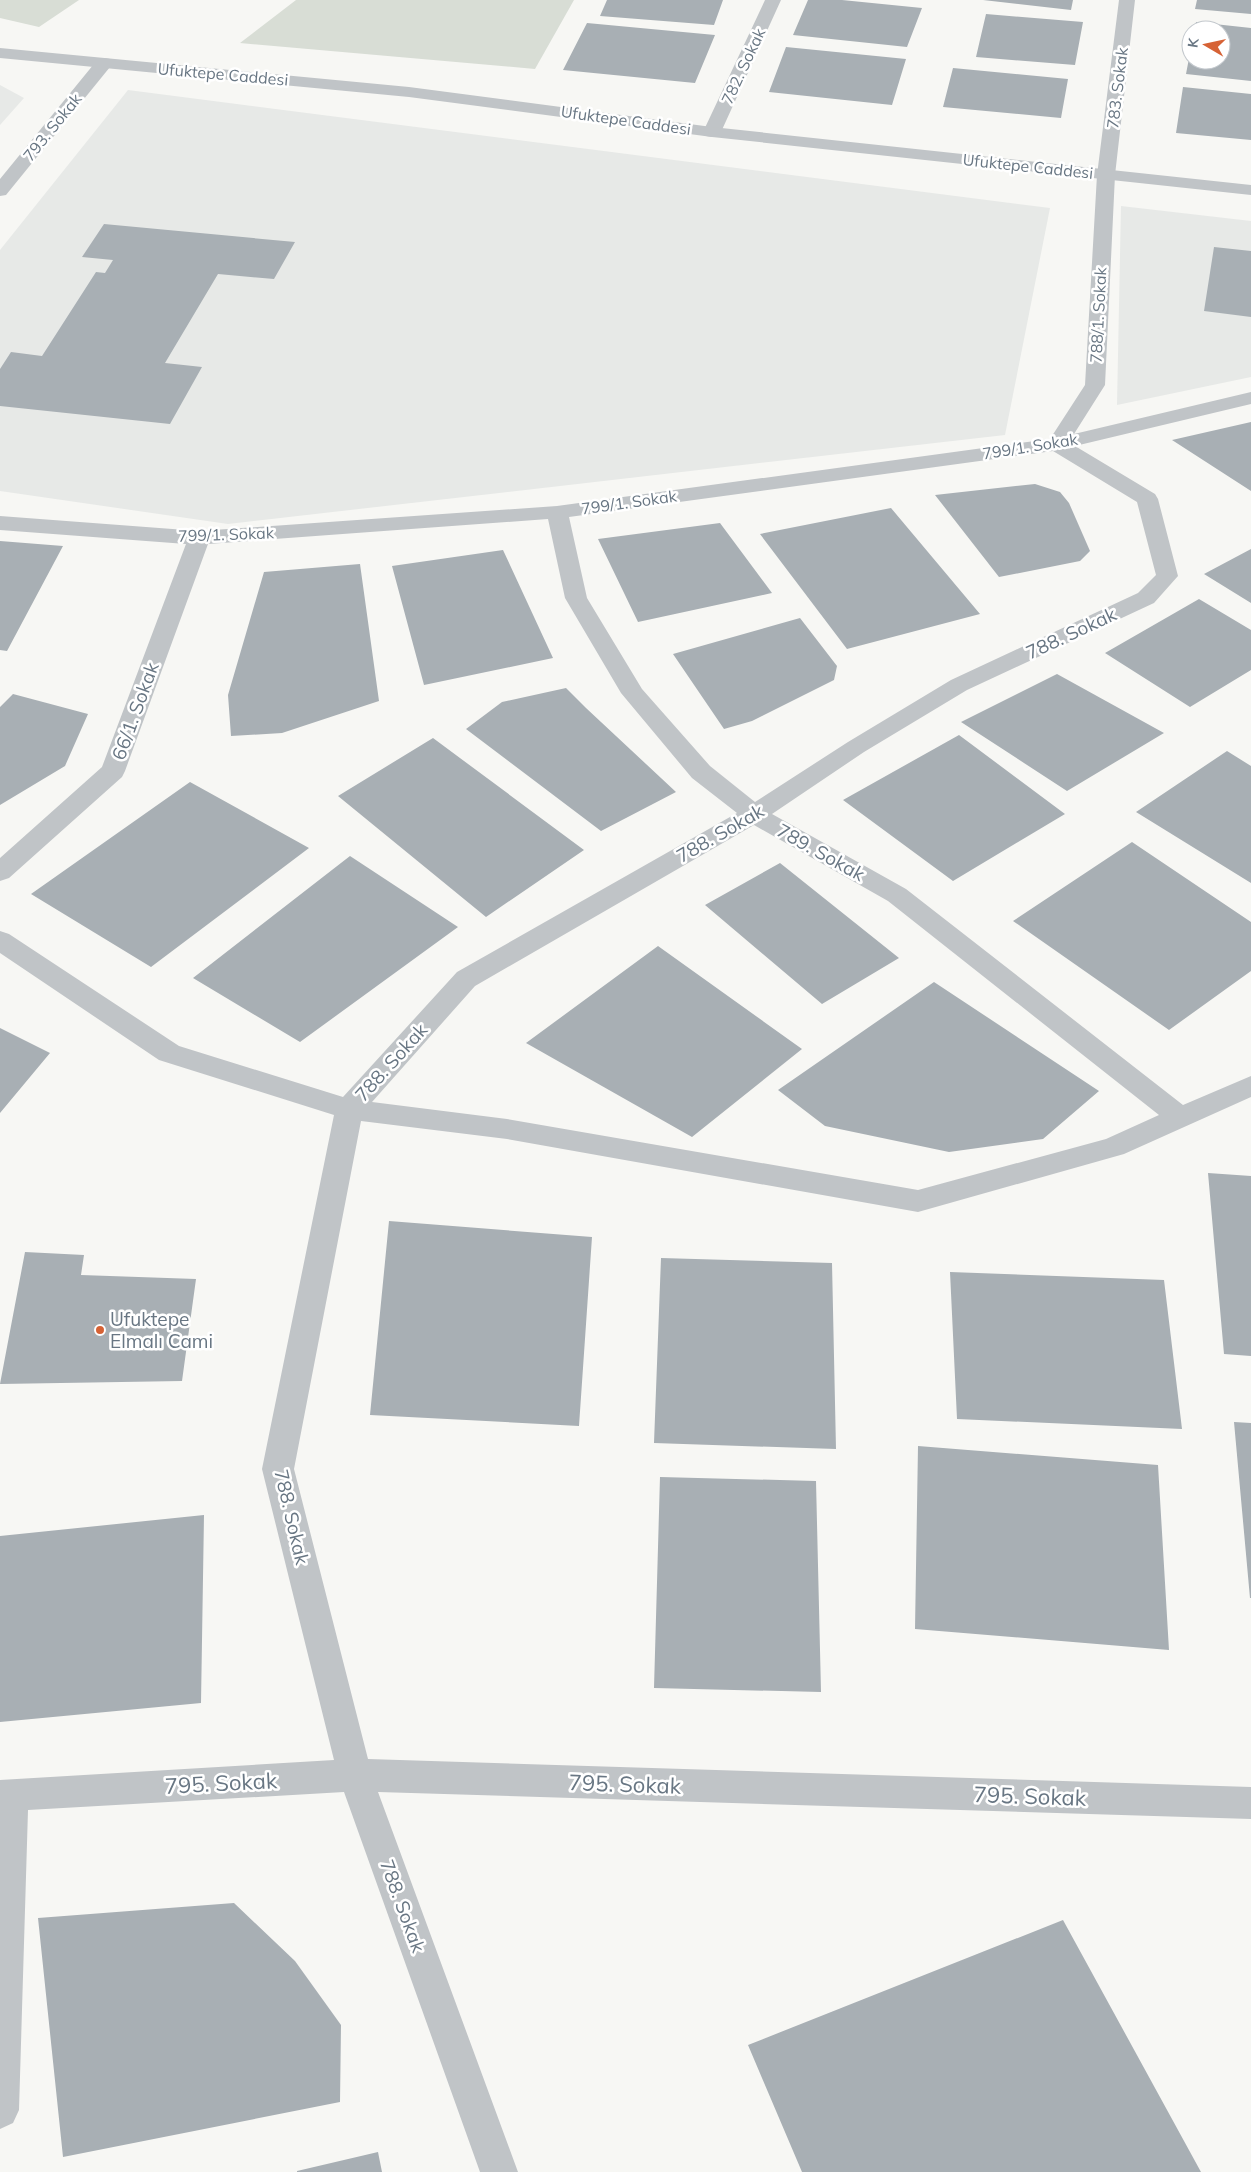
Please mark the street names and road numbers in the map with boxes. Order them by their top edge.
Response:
street label: 782. Sokak [717,24,770,107]
street label: 783. Sokak [1102,45,1132,130]
street label: Ufuktepe Caddesi [157,58,289,90]
street label: 793. Sokak [19,88,86,165]
street label: Ufuktepe Caddesi [560,101,692,139]
street label: Ufuktepe Caddesi [962,149,1094,183]
street label: 788/1. Sokak [1086,266,1111,363]
street label: 799/1. Sokak [981,429,1080,463]
street label: 799/1. Sokak [580,485,679,519]
street label: 799/1. Sokak [178,522,275,546]
street label: 788. Sokak [1022,602,1120,664]
street label: 66/1. Sokak [106,659,164,763]
street label: 788. Sokak [672,798,768,868]
street label: 789. Sokak [773,818,869,886]
street label: 788. Sokak [350,1018,433,1106]
street label: 788. Sokak [269,1467,315,1567]
street label: 795. Sokak [164,1766,279,1800]
street label: 795. Sokak [568,1768,682,1800]
street label: 795. Sokak [973,1780,1087,1812]
street label: 788. Sokak [375,1856,431,1956]

